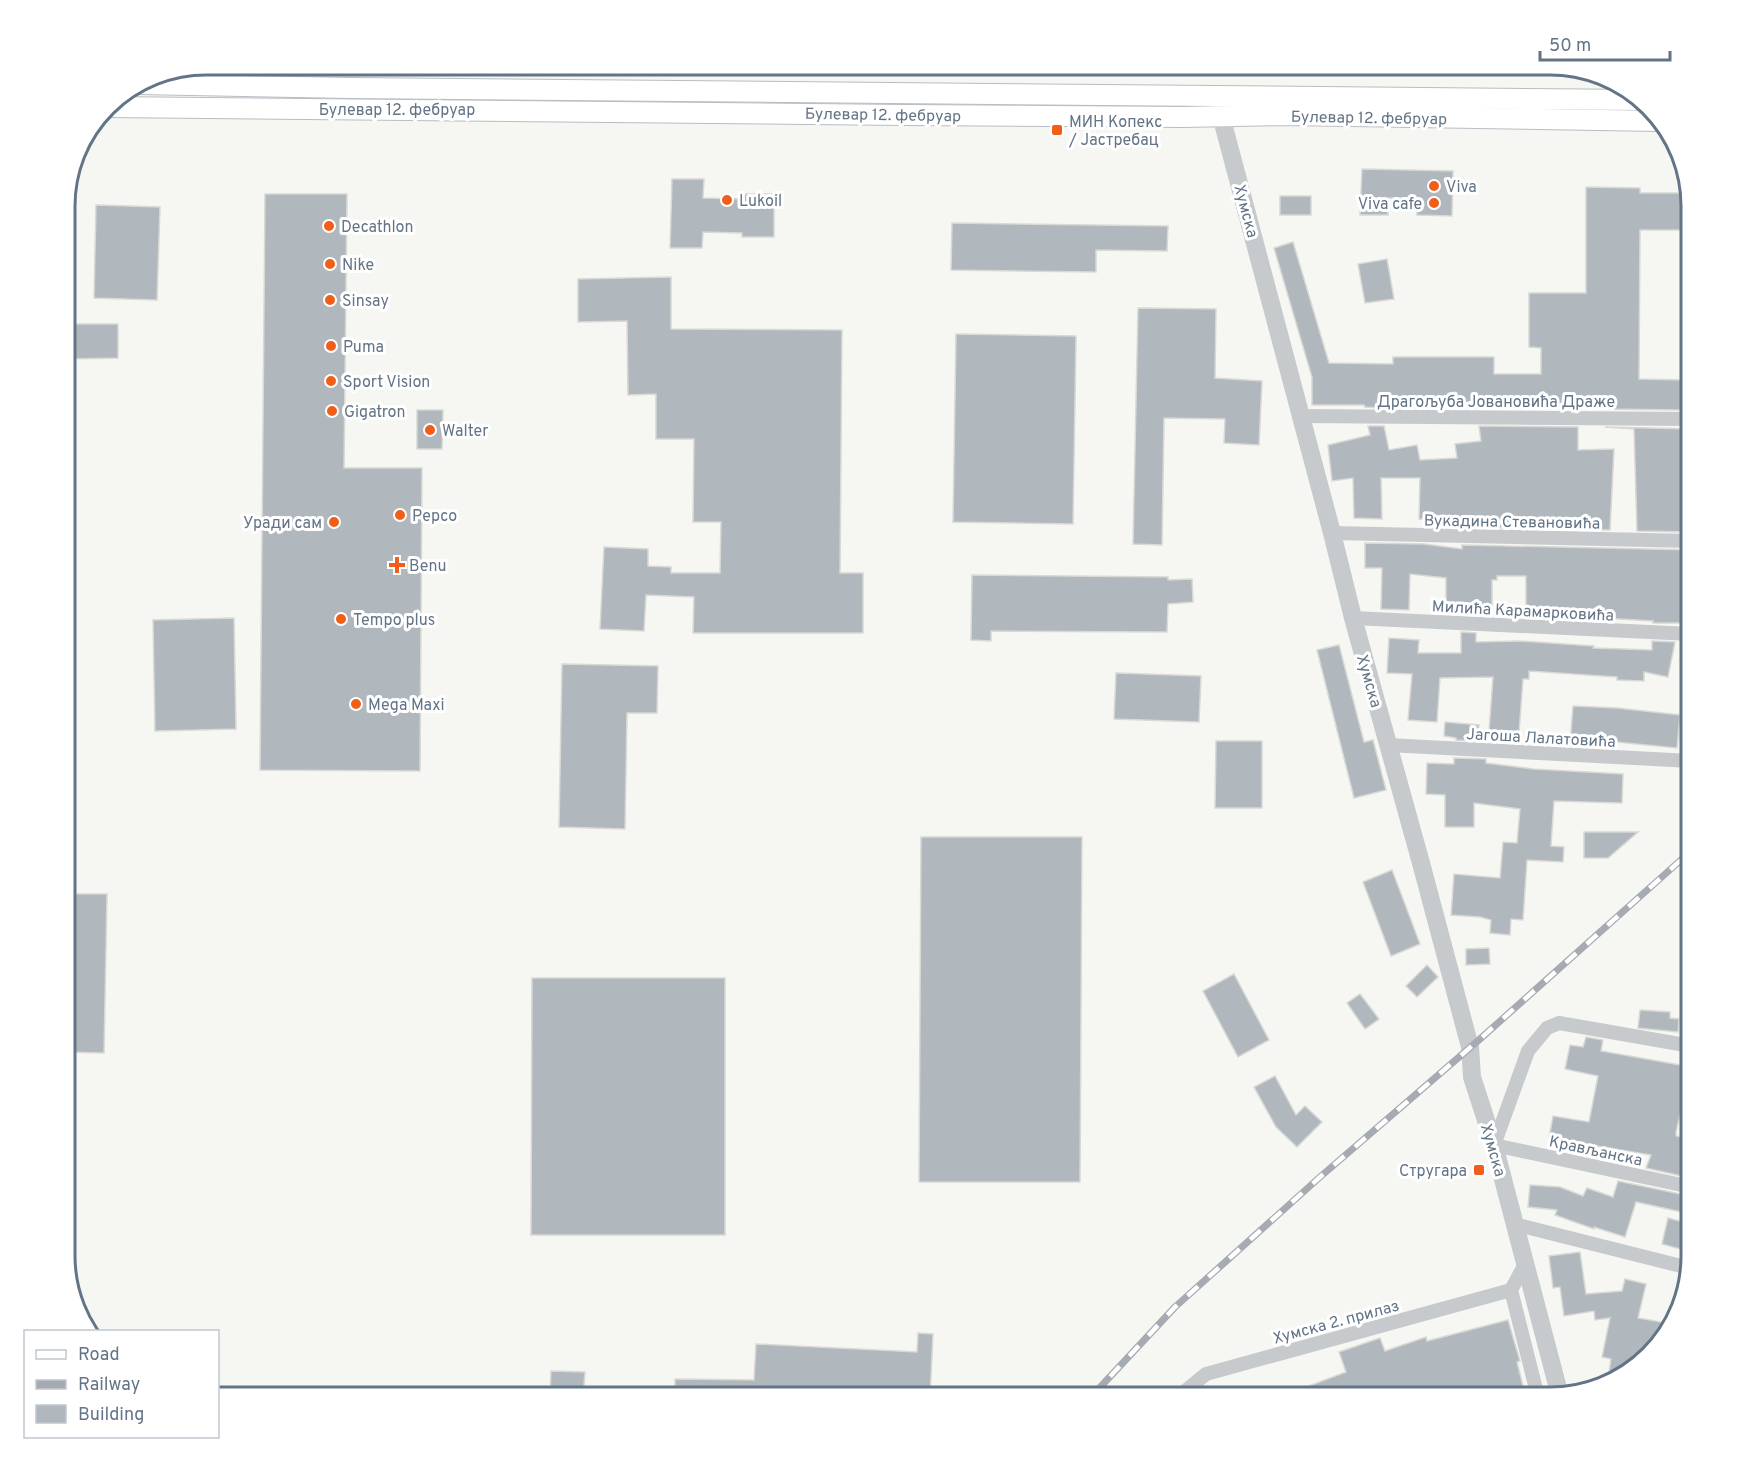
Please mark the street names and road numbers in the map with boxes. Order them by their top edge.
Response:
street label: Булевар 12. фебруар [319,101,475,121]
street label: Булевар 12. фебруар [805,105,961,127]
street label: Булевар 12. фебруар [1291,108,1447,130]
street label: Хумска [1228,183,1262,240]
street label: Драгољуба Јовановића Драже [1377,393,1615,413]
street label: Вукадина Стевановића [1424,511,1600,535]
street label: Милића Карамарковића [1431,597,1615,627]
street label: Хумска [1351,653,1385,710]
street label: Јагоша Лалатовића [1466,725,1616,753]
street label: Хумска [1475,1122,1509,1179]
street label: Крављанска [1547,1132,1644,1172]
street label: Хумска 2. прилаз [1271,1296,1402,1349]

